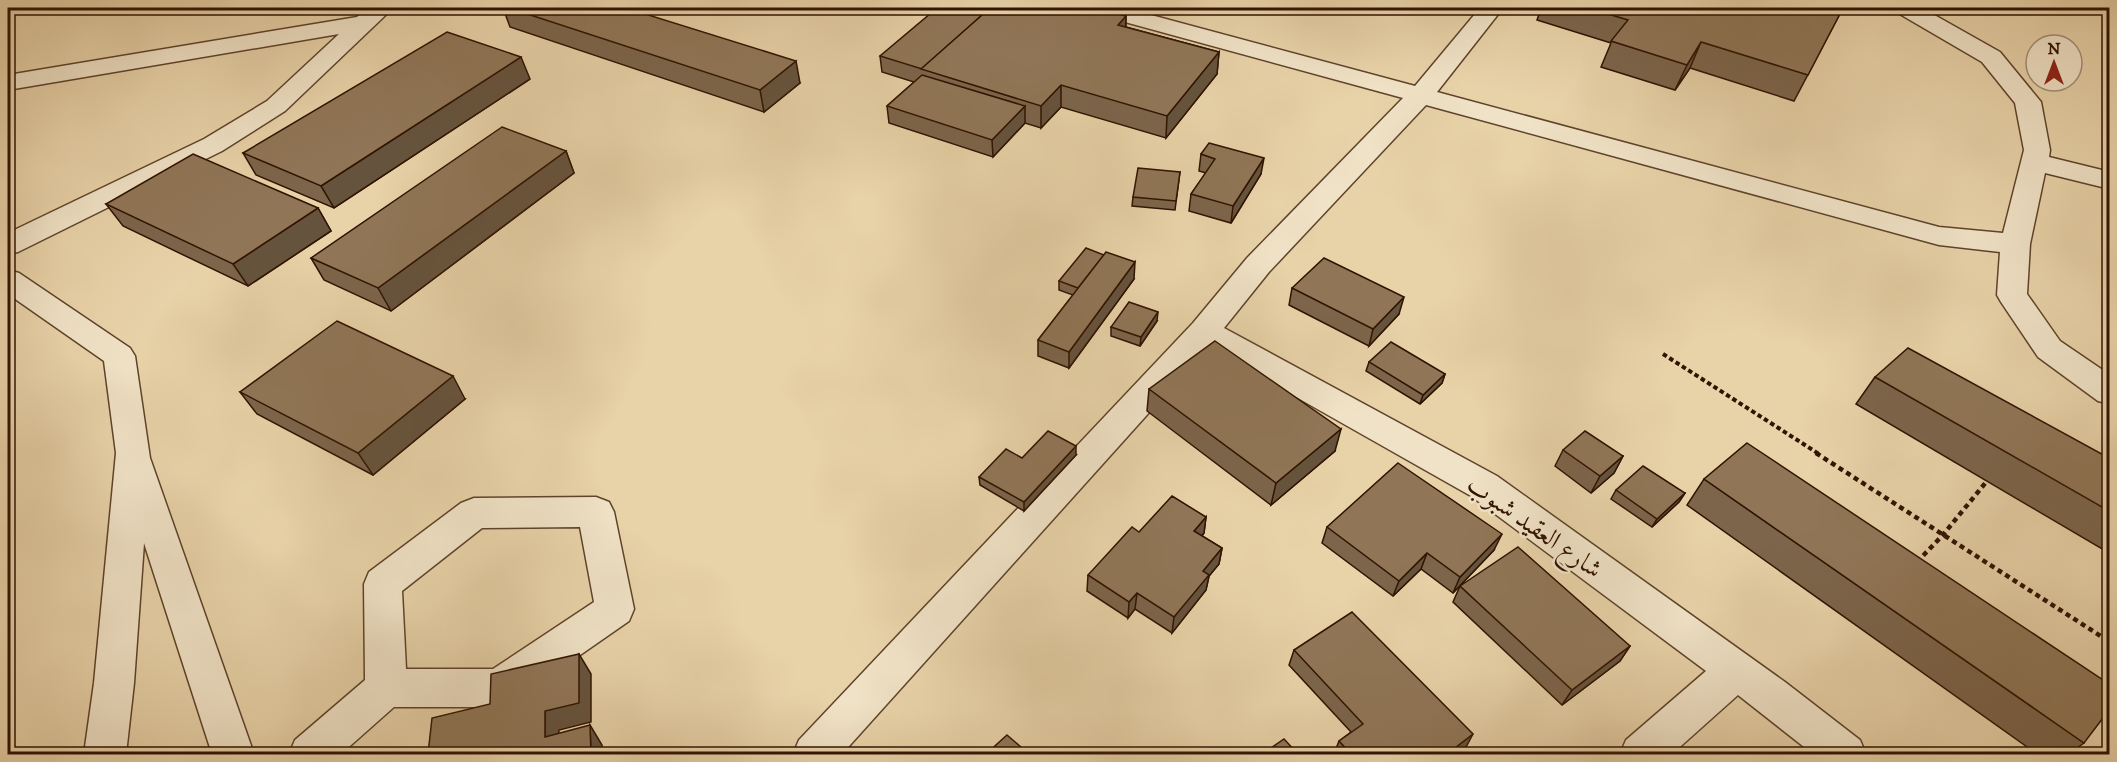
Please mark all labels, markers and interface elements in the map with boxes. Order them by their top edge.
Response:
north arrow [2024,33,2084,93]
text: N [2047,39,2061,59]
street label: شارع العقيد شبوب [1457,468,1609,589]

